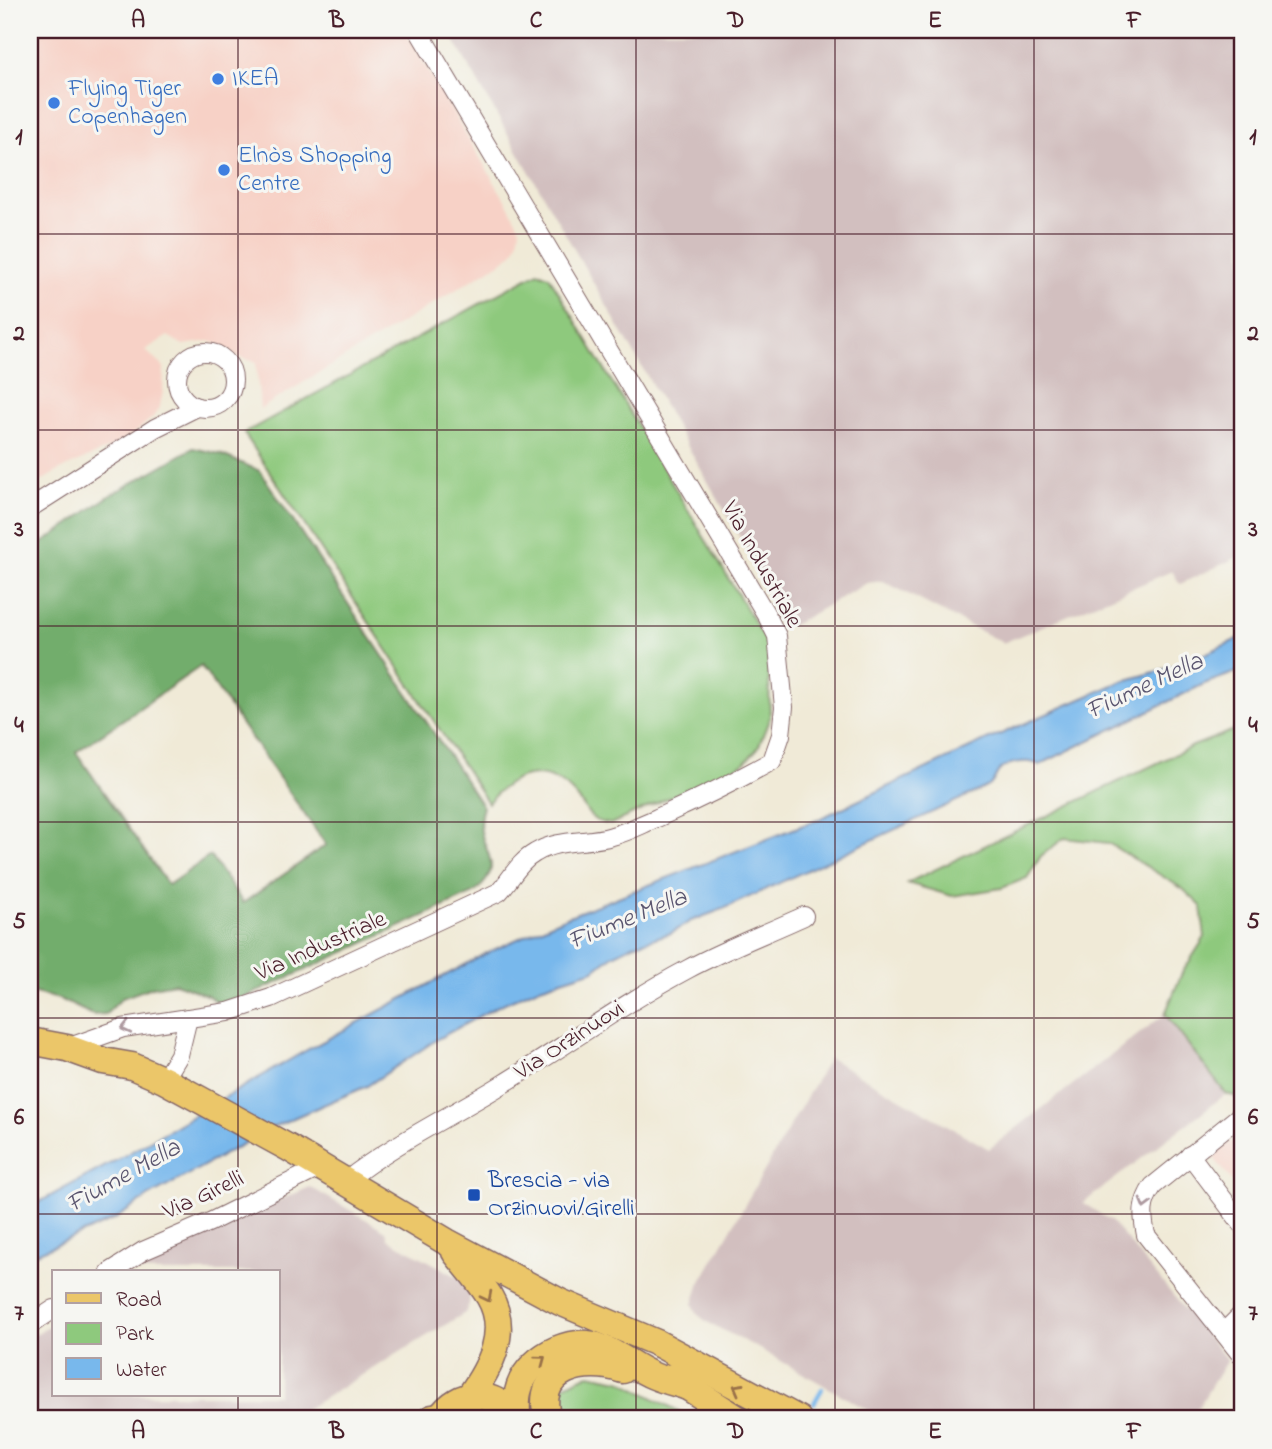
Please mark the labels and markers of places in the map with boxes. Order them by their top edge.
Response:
place label: IKEA [232,62,279,97]
marker: IKEA [210,71,226,87]
place label: Flying Tiger Copenhagen [67,72,187,135]
marker: Flying Tiger Copenhagen [46,95,62,111]
place label: Elnòs Shopping Centre [238,139,391,202]
marker: Elnòs Shopping Centre [216,162,232,178]
place label: Brescia - via Orzinuovi/Girelli [487,1164,635,1227]
marker: Brescia - via Orzinuovi/Girelli [466,1187,482,1203]

